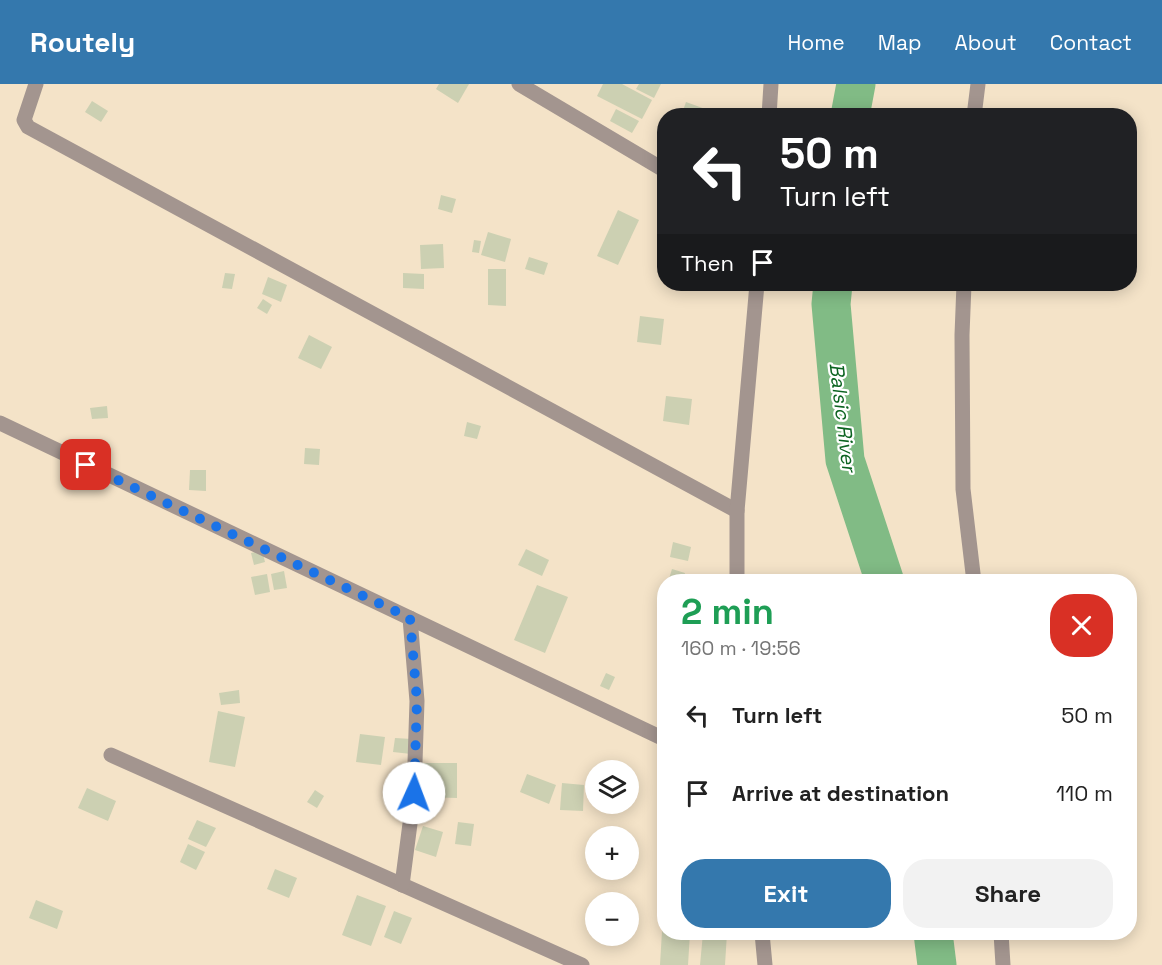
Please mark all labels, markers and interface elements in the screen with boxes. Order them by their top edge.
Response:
text: Routely [30,24,135,60]
text: Home [787,29,845,56]
text: Map [878,29,922,56]
text: About [955,29,1017,56]
text: Contact [1050,29,1132,56]
text: 50 m [780,127,879,180]
icon: left [681,132,759,210]
text: Turn left [780,179,890,214]
icon: arrive [746,246,779,279]
text: Then [681,249,734,277]
water label: Balsic River [823,361,863,475]
pin [60,439,111,490]
icon: arrive [69,448,102,481]
text: 2 min [681,589,774,635]
button: close [1050,594,1113,657]
text: 160 m · 19:56 [681,635,801,661]
icon: left [681,699,714,732]
text: Turn left [732,701,822,729]
text: 50 m [1061,701,1113,729]
map controls [585,760,639,946]
button: layers [585,760,639,814]
position arrow [382,761,446,825]
icon: arrive [681,777,714,810]
text: Arrive at destination [732,779,949,807]
text: 110 m [1056,779,1113,807]
button: + [585,826,639,880]
button: Exit [681,859,891,928]
button: Share [903,859,1113,928]
button: − [585,892,639,946]

